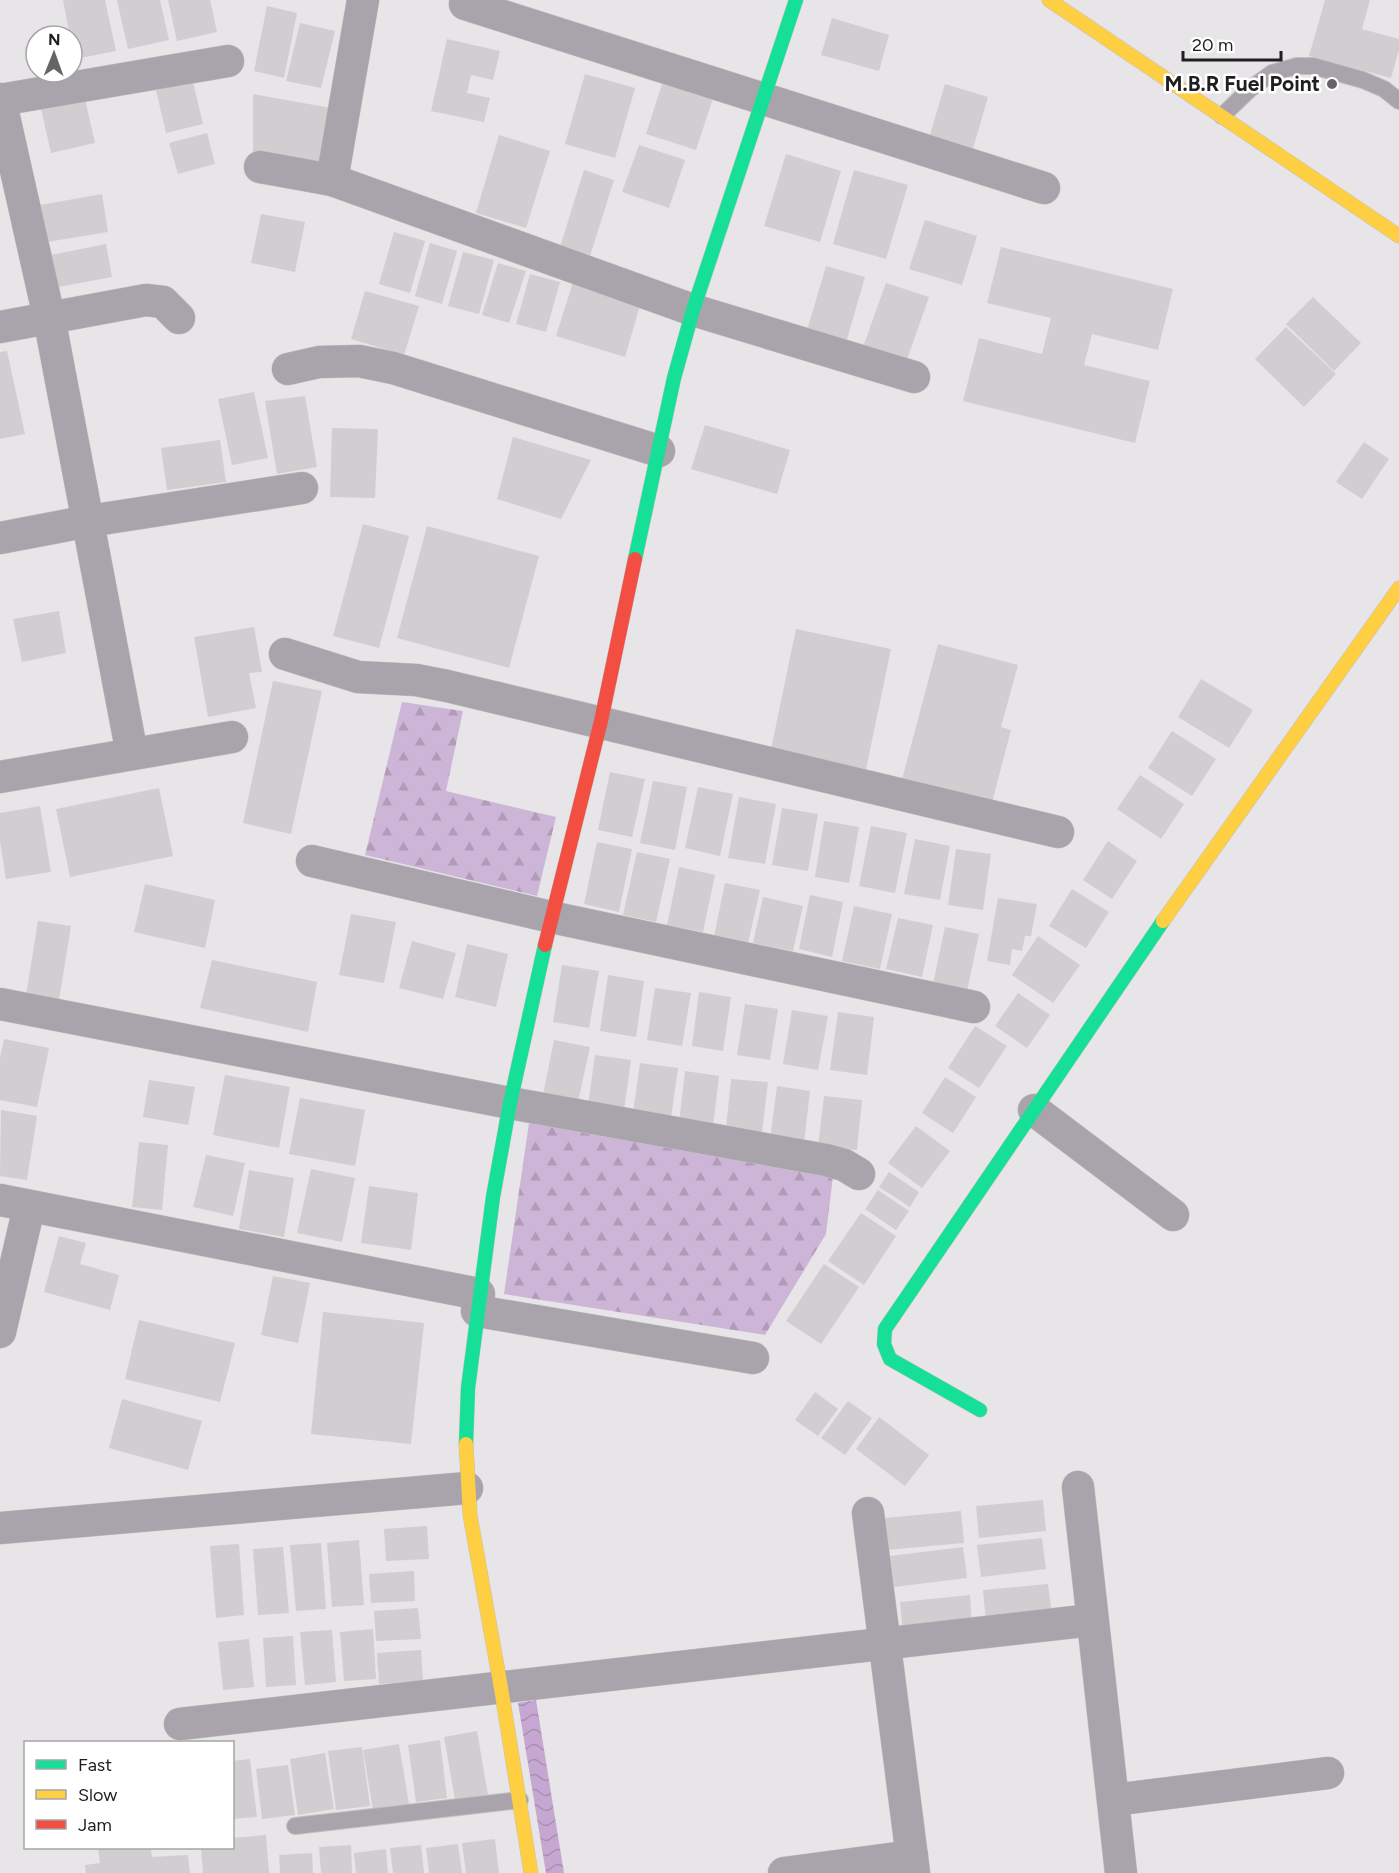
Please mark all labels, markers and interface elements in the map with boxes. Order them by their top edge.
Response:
north arrow [24,24,84,84]
scale bar [1183,24,1280,62]
text: N [48,30,61,49]
text: 20 m [1192,34,1233,56]
place label: M.B.R Fuel Point [1165,71,1320,96]
marker: M.B.R Fuel Point [1325,77,1339,91]
legend [24,1741,234,1849]
text: Fast [78,1754,112,1776]
text: Slow [78,1784,117,1806]
text: Jam [78,1814,112,1836]

